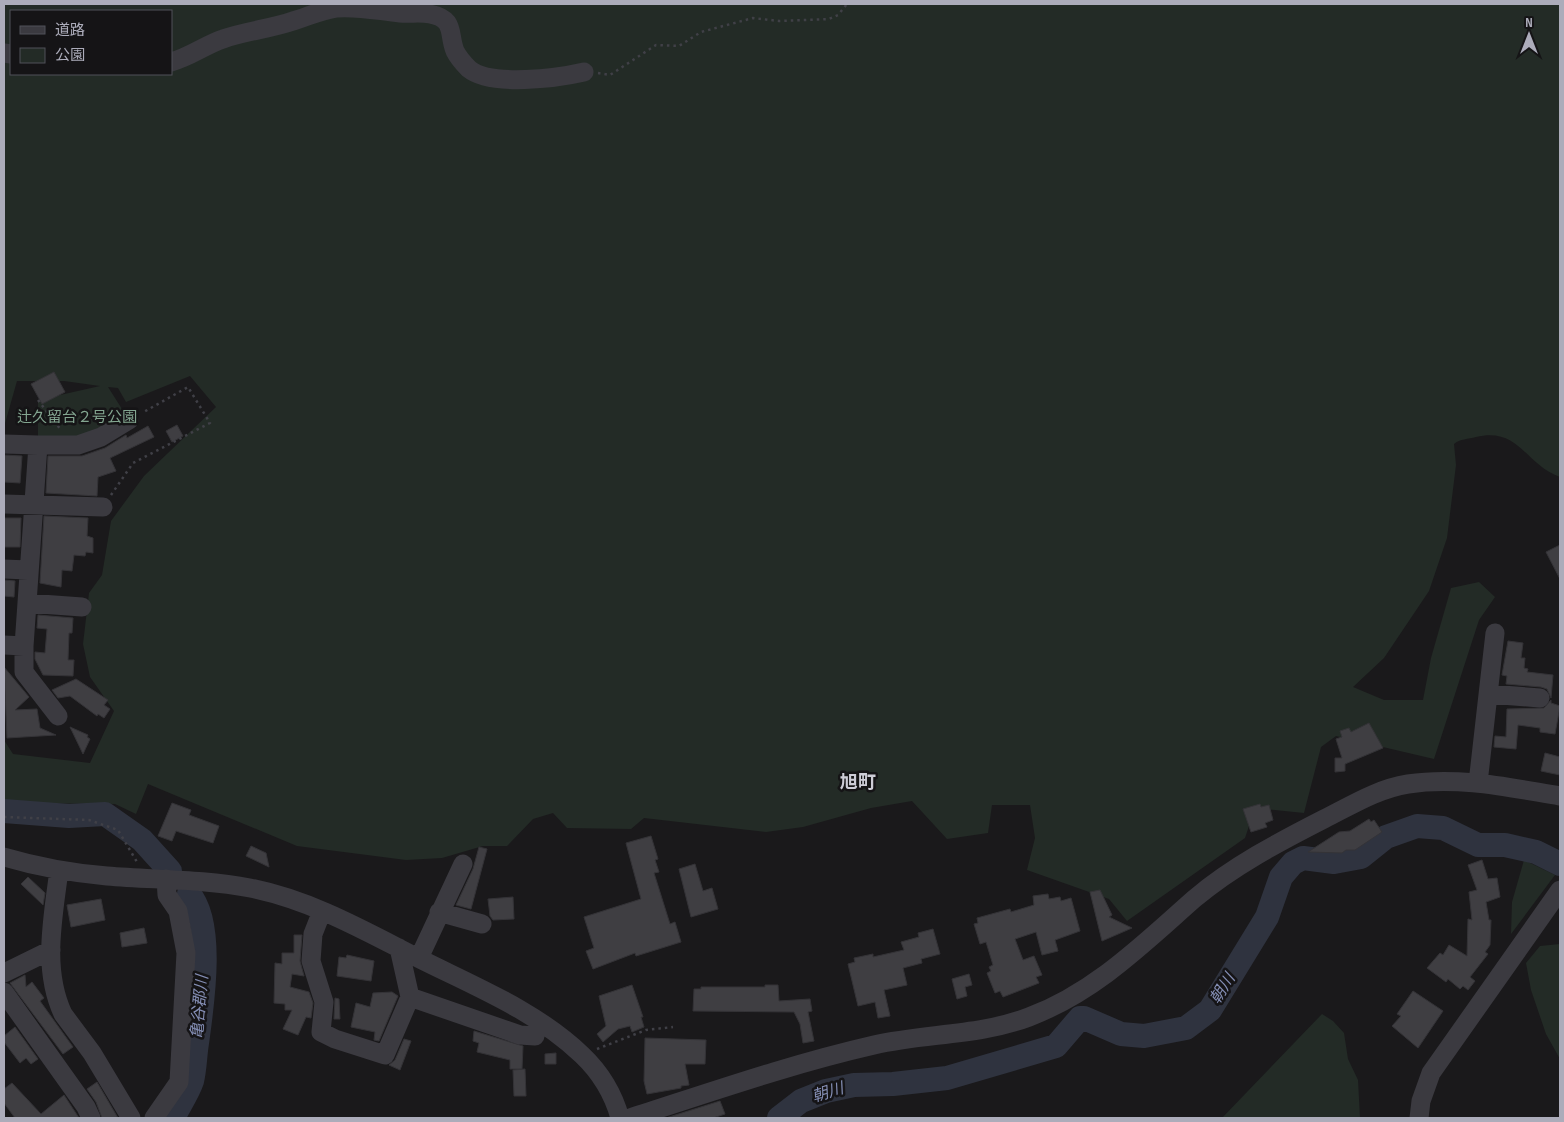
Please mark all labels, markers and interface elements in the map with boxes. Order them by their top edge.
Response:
legend [10,10,172,75]
north arrow [1504,10,1554,60]
text: N [1525,14,1533,31]
text: 道路 [55,21,85,40]
text: 公園 [55,46,85,65]
park label: 辻久留台２号公園 [17,408,137,427]
district label: 旭町 [840,772,876,793]
water label: 朝川 [1206,969,1241,1008]
water label: 亀谷郡川 [188,972,212,1040]
water label: 朝川 [810,1079,848,1107]

